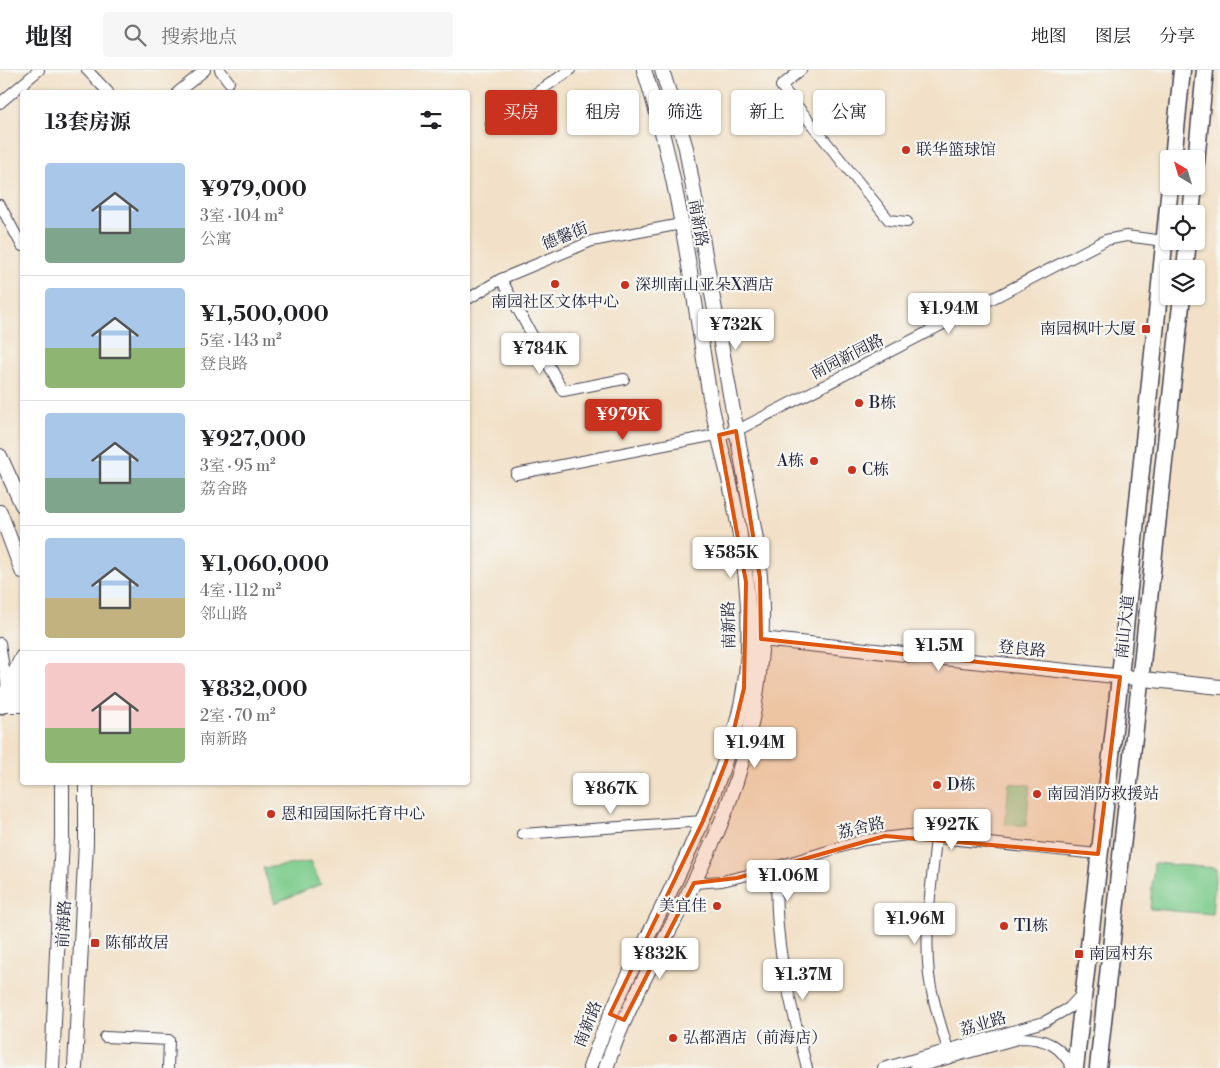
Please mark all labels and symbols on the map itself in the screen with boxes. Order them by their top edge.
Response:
place label: 联华篮球馆 [916,140,996,160]
marker: 联华篮球馆 [900,144,912,156]
north arrow [1160,150,1205,195]
street label: 南新路 [684,198,712,248]
street label: 德馨街 [539,218,591,254]
place label: 深圳南山亚朵X酒店 [635,275,774,295]
marker: 南园社区文体中心 [549,278,561,290]
marker: 深圳南山亚朵X酒店 [619,279,631,291]
place label: 南园社区文体中心 [491,292,619,312]
pin: ¥1.94M [908,292,990,335]
pin: ¥732K [701,308,771,351]
place label: 南园枫叶大厦 [1040,319,1136,339]
marker: 南园枫叶大厦 [1140,323,1152,335]
street label: 南园新园路 [807,330,887,384]
pin: ¥784K [505,332,575,375]
place label: B栋 [868,393,896,413]
marker: B栋 [853,397,865,409]
pin: ¥979K [588,398,658,441]
place label: A栋 [776,451,804,471]
marker: A栋 [808,455,820,467]
place label: C栋 [862,460,889,480]
marker: C栋 [846,464,858,476]
pin: ¥585K [696,536,766,579]
street label: 南山大道 [1112,594,1138,660]
street label: 南新路 [719,601,739,649]
pin: ¥1.5M [904,630,974,672]
street label: 登良路 [997,637,1047,661]
pin: ¥1.94M [714,726,796,769]
pin: ¥867K [576,772,646,815]
place label: D栋 [947,775,975,795]
marker: D栋 [931,779,943,791]
place label: 南园消防救援站 [1047,784,1159,804]
marker: 南园消防救援站 [1031,788,1043,800]
place label: 恩和园国际托育中心 [281,804,425,824]
marker: 恩和园国际托育中心 [265,808,277,820]
pin: ¥927K [917,808,987,851]
street label: 荔舍路 [835,813,887,843]
pin: ¥1.06M [747,860,829,902]
place label: 美宜佳 [659,896,707,916]
street label: 前海路 [53,900,75,948]
marker: 美宜佳 [711,900,723,912]
pin: ¥1.96M [874,902,956,945]
place label: T1栋 [1014,916,1048,936]
marker: T1栋 [998,920,1010,932]
place label: 陈郁故居 [105,933,169,953]
marker: 陈郁故居 [89,937,101,949]
pin: ¥832K [625,938,695,980]
place label: 南园村东 [1089,944,1153,964]
marker: 南园村东 [1073,948,1085,960]
pin: ¥1.37M [762,958,844,1001]
street label: 南新路 [570,998,606,1050]
street label: 荔业路 [957,1008,1009,1040]
place label: 弘都酒店（前海店） [683,1028,827,1048]
marker: 弘都酒店（前海店） [667,1032,679,1044]

